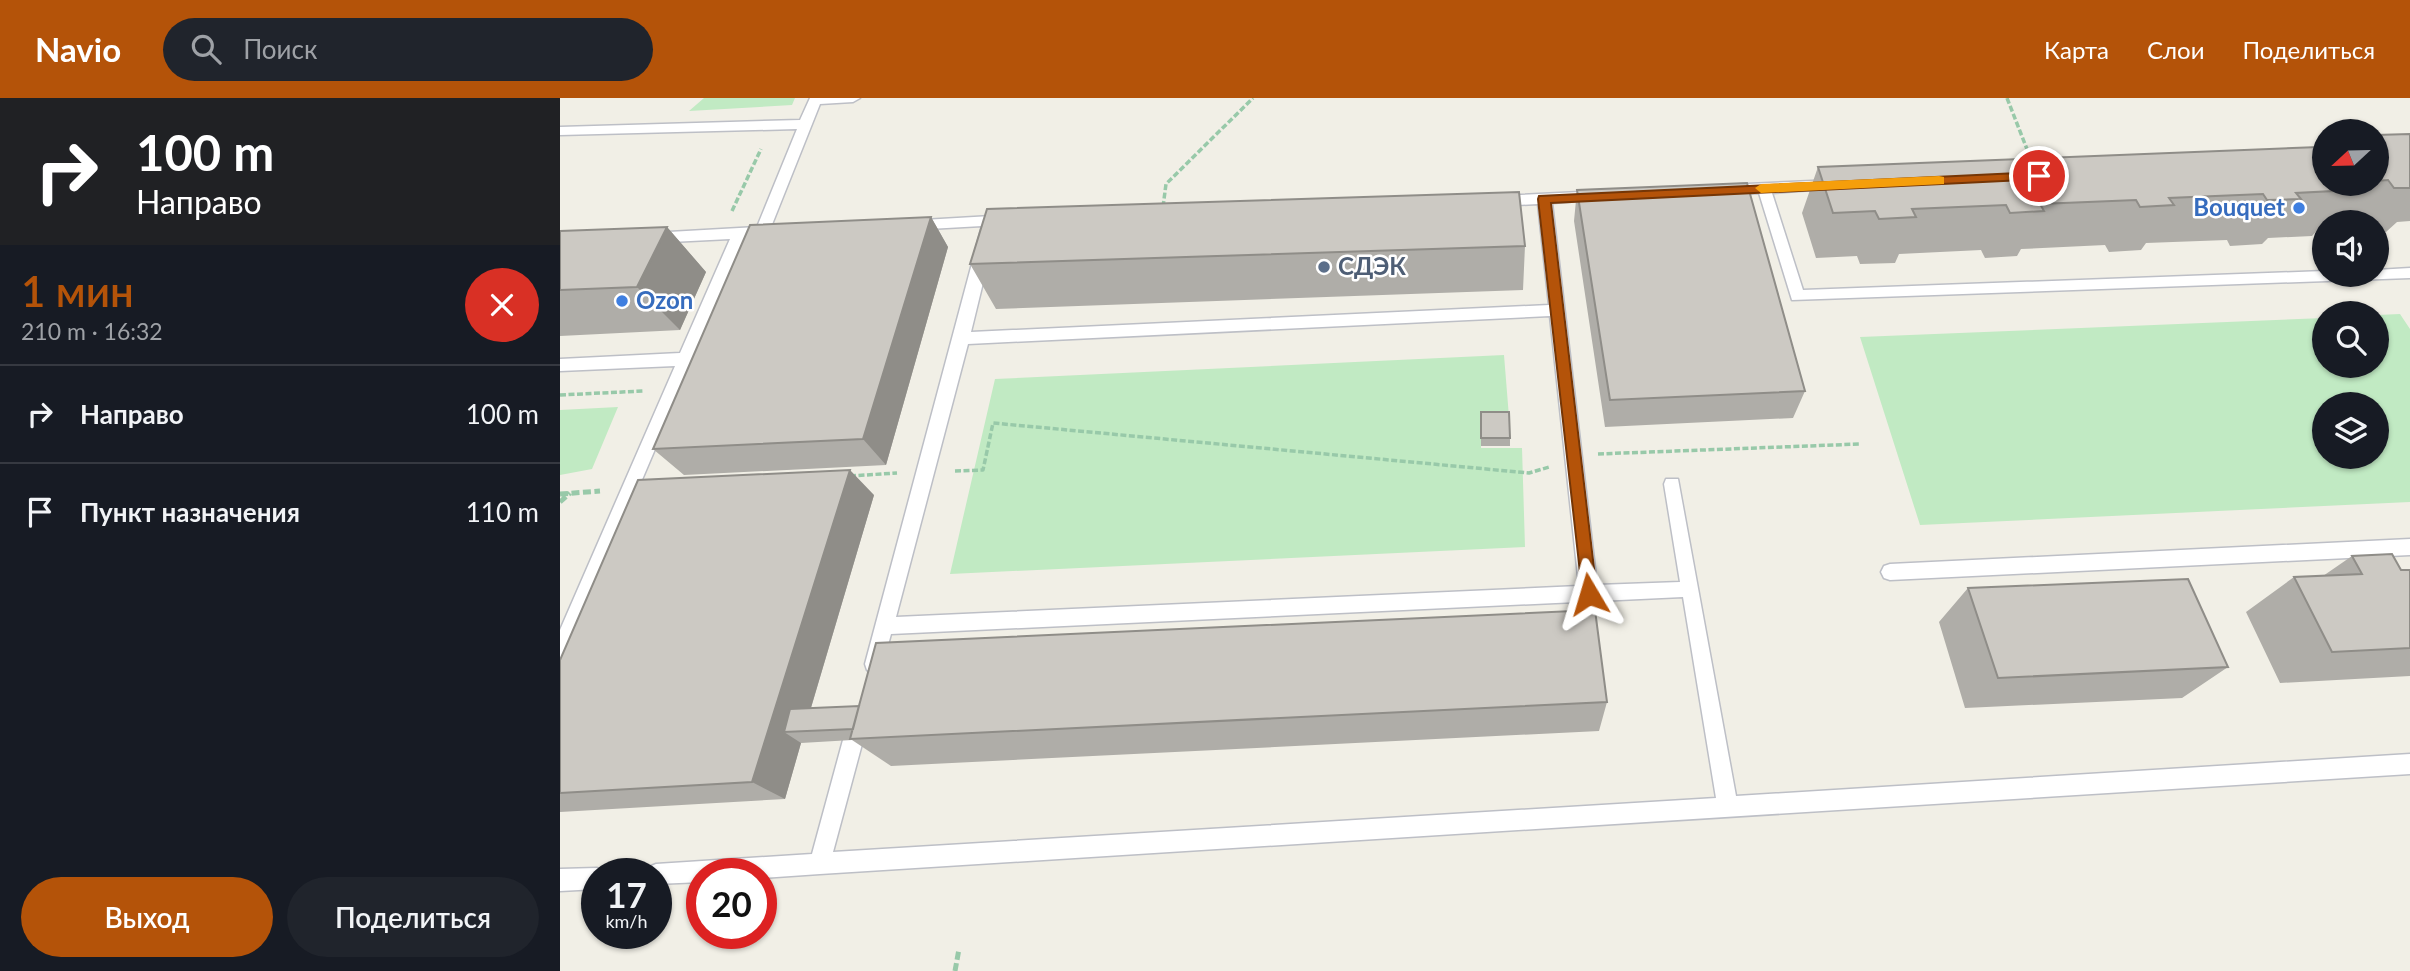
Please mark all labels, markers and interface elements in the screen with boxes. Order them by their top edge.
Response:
search box [163,18,653,81]
text: Navio [35,29,121,69]
icon: search [187,30,225,68]
text: Поиск [243,33,317,65]
text: Карта [2044,35,2109,64]
text: Слои [2147,35,2204,64]
text: Поделиться [2242,35,2375,64]
north arrow [2312,119,2389,196]
map controls [2312,119,2389,469]
text: 100 m [136,123,274,181]
icon: right [21,126,112,217]
pin [2009,146,2069,206]
icon: arrive [2020,157,2058,195]
text: Направо [136,182,262,221]
place label: Bouquet [2193,192,2285,221]
marker: Bouquet [2291,200,2307,216]
button: sound [2312,210,2389,287]
place label: СДЭК [1338,251,1406,280]
marker: СДЭК [1316,259,1332,275]
text: 1 мин [21,266,134,316]
button: close [465,268,539,342]
place label: Ozon [636,285,693,314]
marker: Ozon [614,293,630,309]
button: search [2312,301,2389,378]
text: 210 m · 16:32 [21,317,163,345]
button: layers [2312,392,2389,469]
icon: right [21,395,59,433]
text: Направо [80,398,184,430]
text: 100 m [466,398,539,430]
icon: arrive [21,493,59,531]
text: Пункт назначения [80,496,300,528]
text: 110 m [466,496,539,528]
position arrow [1552,557,1626,631]
speed limit sign: 20 [686,858,777,949]
text: 17 [606,873,647,915]
button: Выход [21,877,273,957]
button: Поделиться [287,877,539,957]
text: km/h [605,910,648,932]

